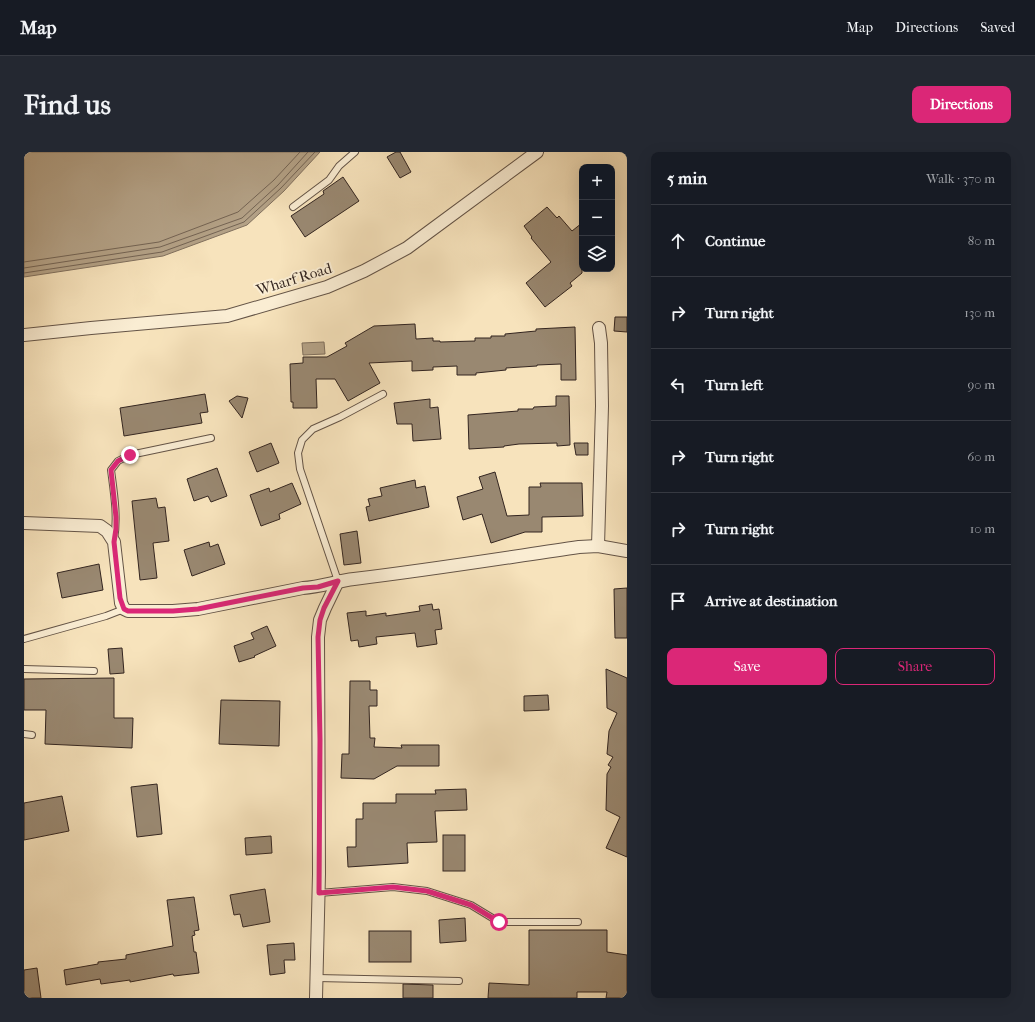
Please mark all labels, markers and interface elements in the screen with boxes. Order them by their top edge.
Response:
text: Map [20,17,56,39]
text: Map [846,19,873,36]
text: Directions [895,19,958,36]
text: Saved [980,19,1015,36]
button: Directions [912,86,1011,123]
text: Find us [24,88,111,121]
map controls [579,164,615,272]
button: + [579,164,615,200]
text: 5 min [667,168,707,188]
text: Walk · 370 m [926,171,995,186]
button: − [579,200,615,236]
icon: ahead [667,230,689,252]
text: Continue [705,232,765,250]
text: 80 m [968,233,995,248]
button: layers [579,236,615,272]
street label: Wharf Road [253,259,335,299]
icon: right [667,302,689,324]
text: Turn right [705,304,774,322]
text: 130 m [964,305,995,320]
icon: left [667,374,689,396]
text: Turn left [705,376,763,394]
text: 90 m [967,377,995,392]
route end [121,446,139,464]
icon: right [667,446,689,468]
text: Turn right [705,448,774,466]
text: 60 m [967,449,995,464]
icon: right [667,518,689,540]
text: Turn right [705,520,774,538]
text: 10 m [970,521,995,536]
icon: arrive [667,590,689,612]
text: Arrive at destination [705,592,837,610]
button: Save [667,648,827,685]
button: Share [835,648,995,685]
route start [490,913,508,931]

